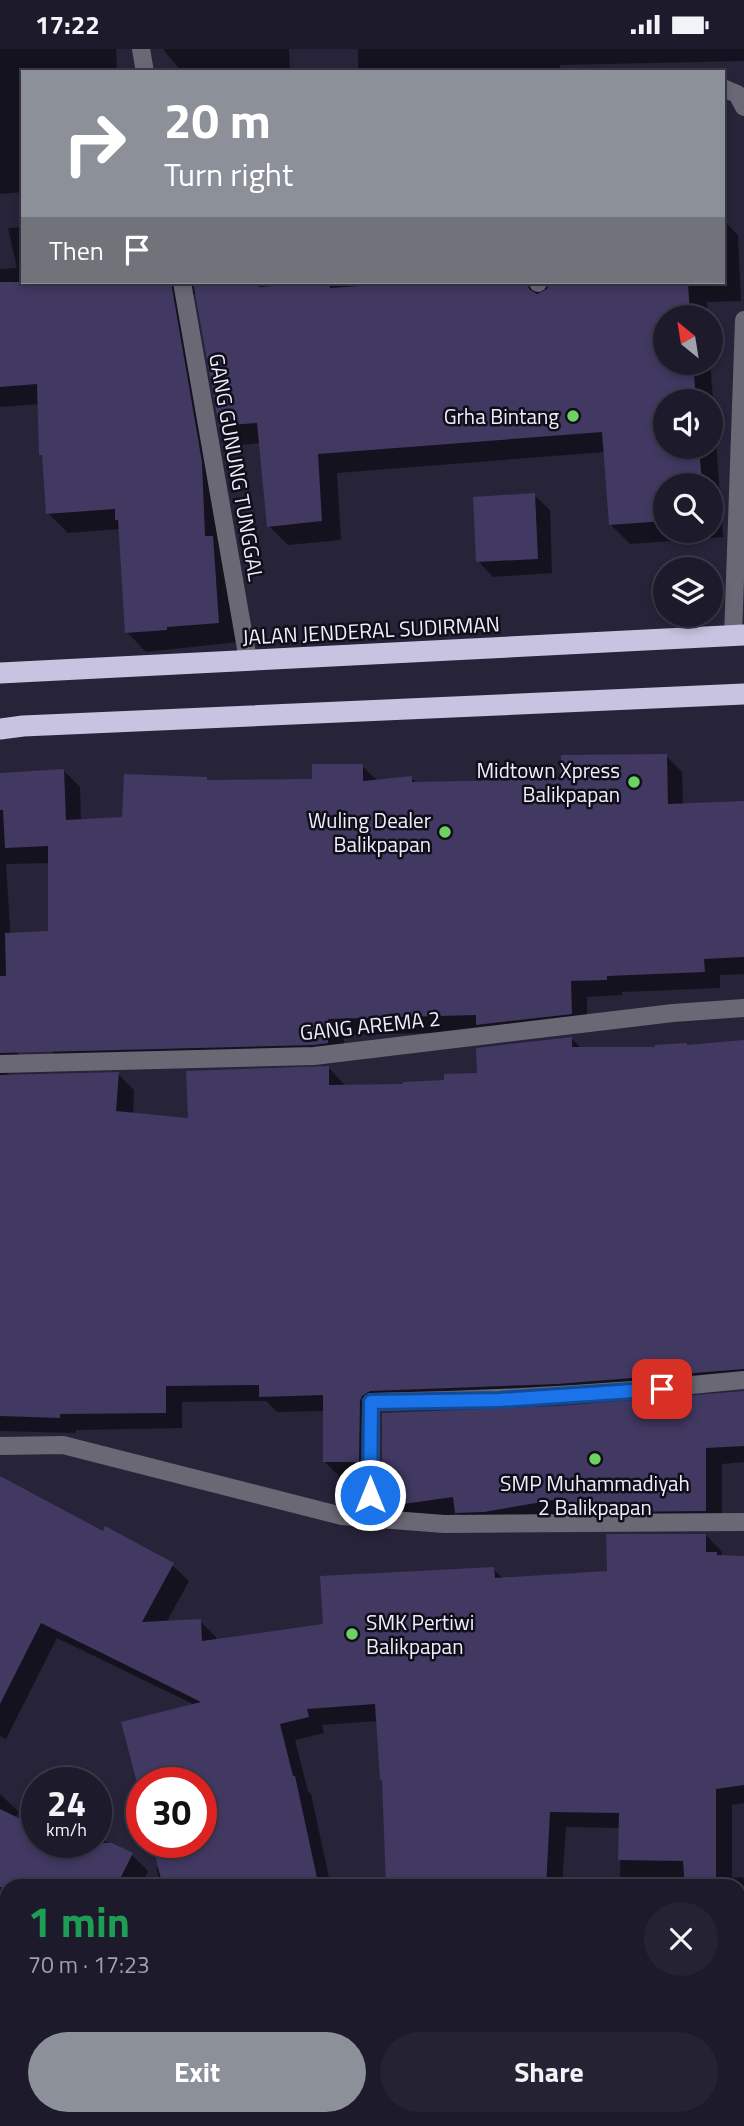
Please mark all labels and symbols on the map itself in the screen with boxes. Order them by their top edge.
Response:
north arrow [653,305,723,375]
street label: GANG GUNUNG TUNGGAL [201,351,273,583]
place label: Grha Bintang [444,400,559,432]
marker: Grha Bintang [565,408,581,424]
street label: JALAN JENDERAL SUDIRMAN [241,607,501,653]
place label: Midtown Xpress Balikpapan [476,754,620,810]
marker: Midtown Xpress Balikpapan [626,774,642,790]
place label: Wuling Dealer Balikpapan [308,804,431,860]
marker: Wuling Dealer Balikpapan [437,824,453,840]
street label: GANG AREMA 2 [298,1002,442,1048]
pin [632,1359,692,1419]
marker: SMP Muhammadiyah 2 Balikpapan [587,1451,603,1467]
position arrow [333,1458,407,1532]
place label: SMP Muhammadiyah 2 Balikpapan [500,1467,690,1523]
place label: SMK Pertiwi Balikpapan [366,1606,474,1662]
marker: SMK Pertiwi Balikpapan [344,1626,360,1642]
speed limit sign: 30 [126,1767,217,1858]

